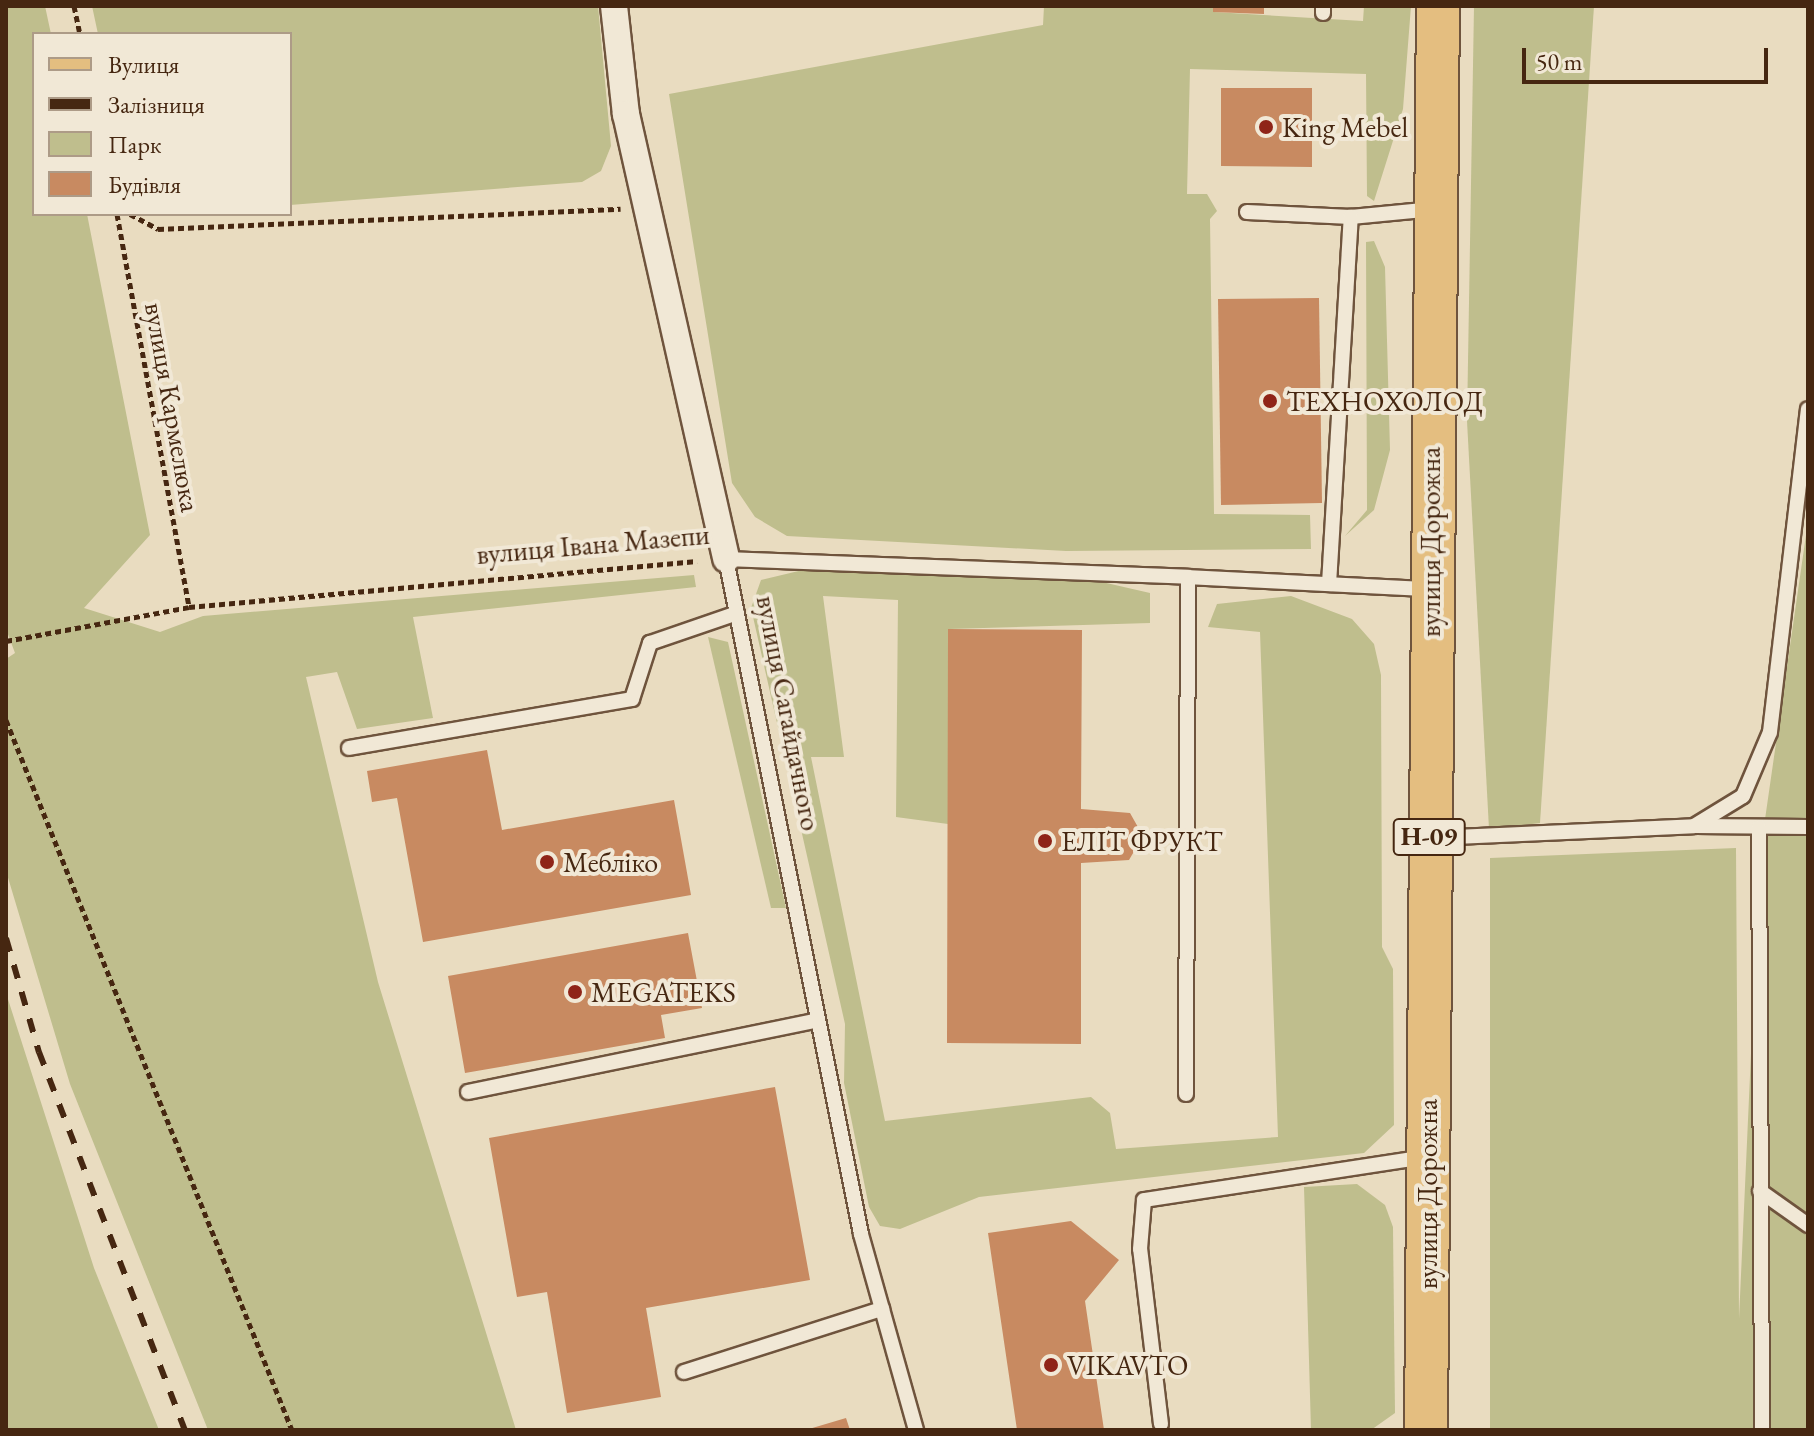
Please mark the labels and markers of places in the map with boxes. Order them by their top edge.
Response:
place label: King Mebel [1282,110,1408,144]
marker: King Mebel [1257,118,1275,136]
place label: ТЕХНОХОЛОД [1286,384,1483,418]
marker: ТЕХНОХОЛОД [1261,392,1279,410]
place label: ЕЛІТ ФРУКТ [1061,824,1223,858]
marker: ЕЛІТ ФРУКТ [1036,832,1054,850]
place label: Мебліко [563,845,658,879]
marker: Мебліко [538,853,556,871]
place label: MEGATEKS [591,975,736,1009]
marker: MEGATEKS [566,983,584,1001]
place label: VIKAVTO [1067,1348,1188,1382]
marker: VIKAVTO [1042,1356,1060,1374]

